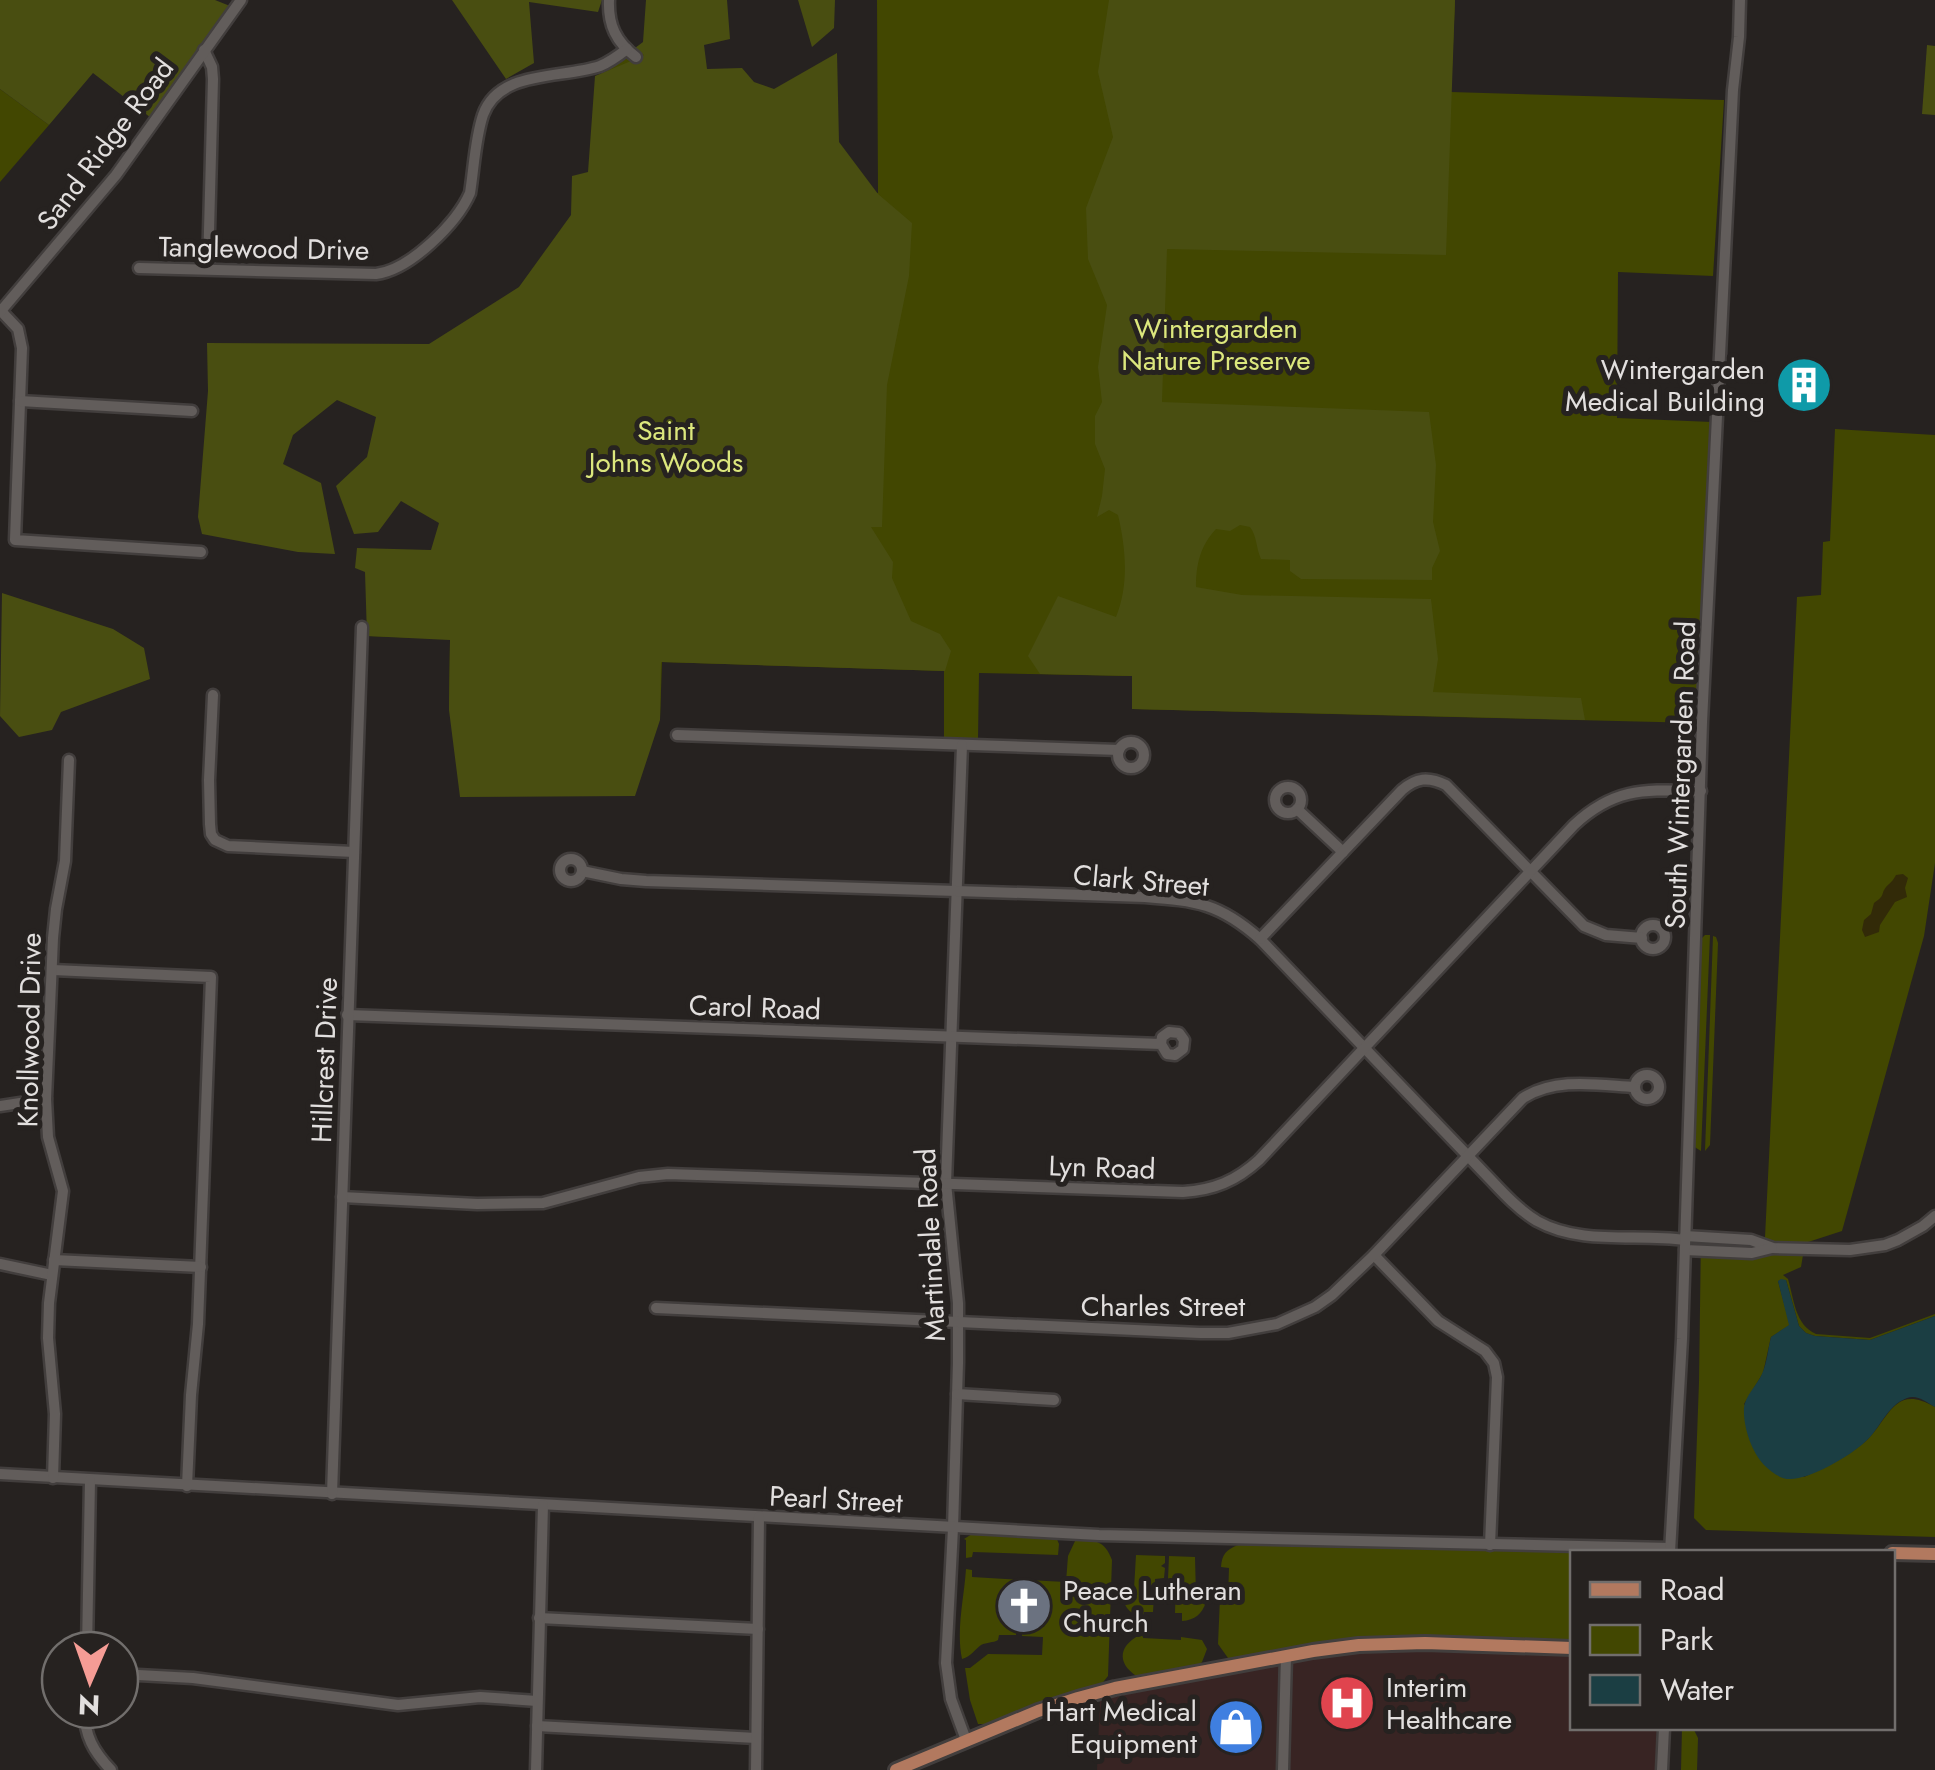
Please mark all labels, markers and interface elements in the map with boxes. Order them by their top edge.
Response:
street label: Sand Ridge Road [27,50,184,239]
street label: Tanglewood Drive [158,226,370,271]
park label: Wintergarden Nature Preserve [1121,308,1311,381]
place label: Wintergarden Medical Building [1565,349,1765,422]
building icon: Wintergarden Medical Building [1774,355,1834,415]
park label: Saint Johns Woods [585,410,743,483]
street label: South Wintergarden Road [1655,620,1706,930]
street label: Clark Street [1071,854,1211,907]
street label: Knollwood Drive [7,932,52,1128]
street label: Hillcrest Drive [301,976,348,1144]
street label: Carol Road [688,985,822,1030]
street label: Lyn Road [1048,1145,1156,1190]
street label: Martindale Road [905,1147,956,1343]
street label: Charles Street [1081,1286,1245,1327]
street label: Pearl Street [768,1476,904,1523]
legend [1570,1550,1895,1730]
text: Road [1660,1568,1725,1611]
place label: Peace Lutheran Church [1063,1570,1242,1643]
church icon: Peace Lutheran Church [994,1576,1054,1636]
text: Park [1660,1618,1714,1661]
north arrow [40,1630,140,1730]
place label: Interim Healthcare [1386,1667,1512,1740]
text: Water [1660,1668,1735,1711]
hospital icon: Interim Healthcare [1317,1673,1377,1733]
text: N [77,1684,101,1725]
place label: Hart Medical Equipment [1045,1691,1197,1764]
shop icon: Hart Medical Equipment [1206,1697,1266,1757]

